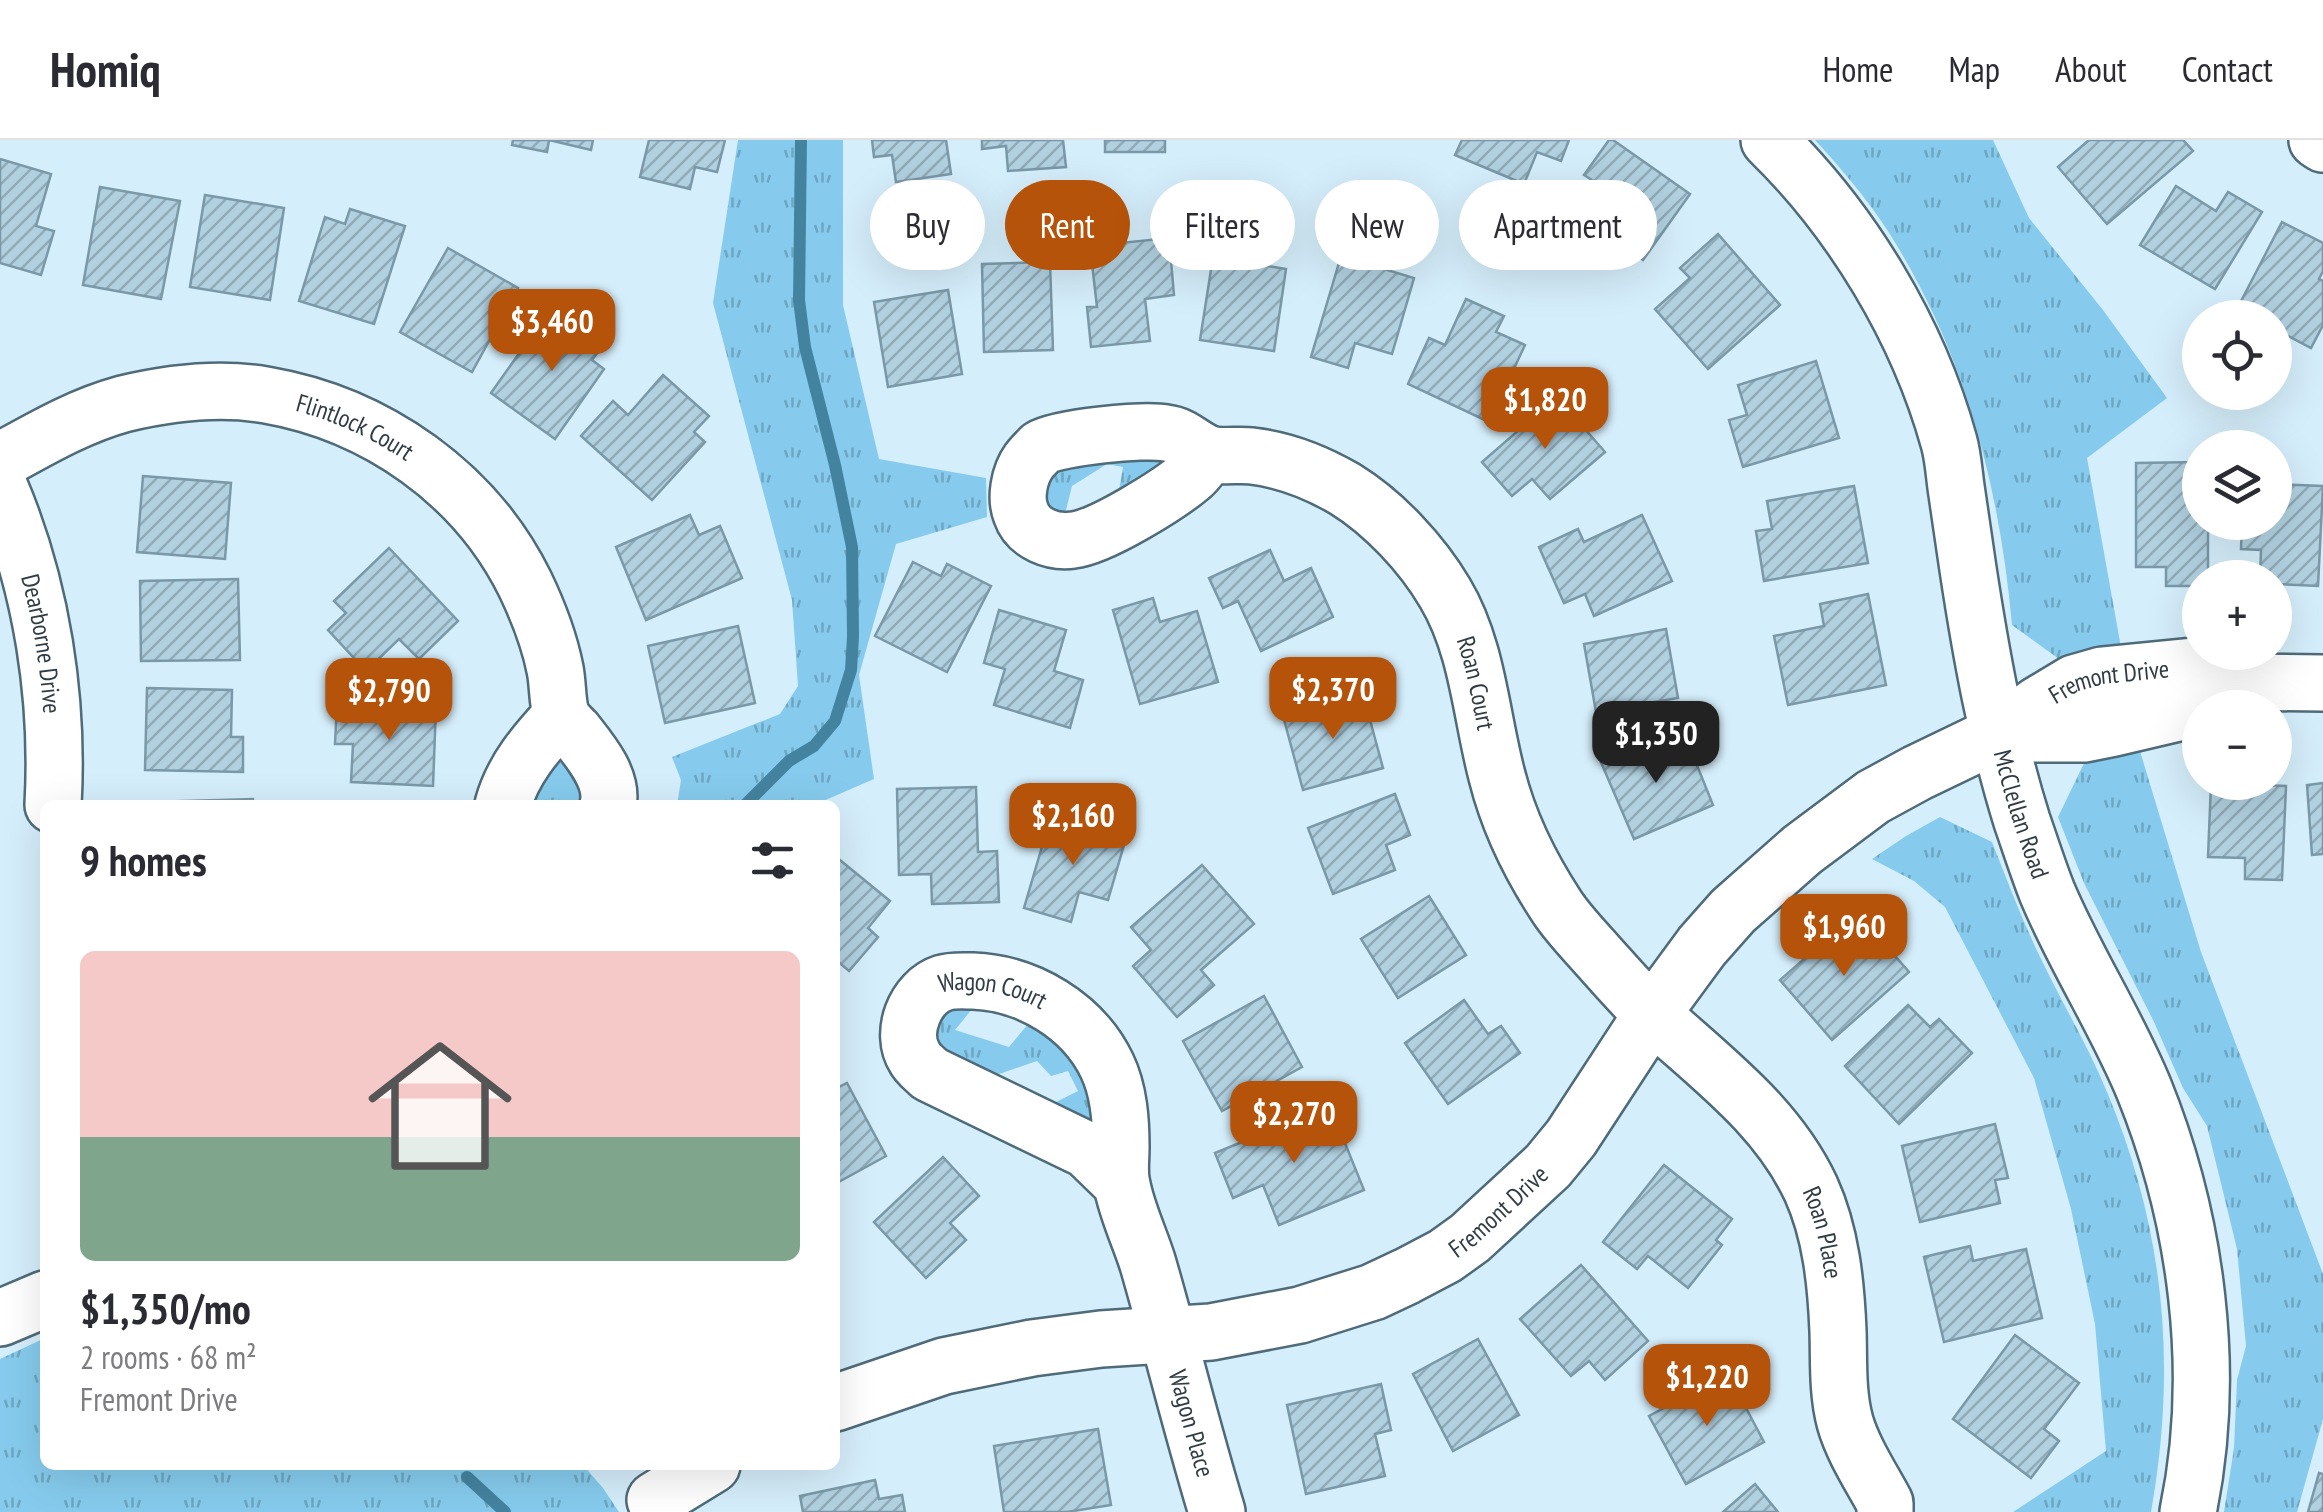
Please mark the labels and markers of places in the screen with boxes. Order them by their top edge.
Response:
pin: $3,460 [471,289,633,374]
pin: $1,820 [1464,367,1626,452]
pin: $2,370 [1252,657,1414,742]
pin: $2,790 [308,658,470,743]
pin: $1,350 [1575,701,1737,786]
pin: $2,160 [992,783,1154,868]
pin: $1,960 [1763,894,1925,979]
pin: $2,270 [1213,1081,1375,1166]
pin: $1,220 [1626,1344,1788,1429]

